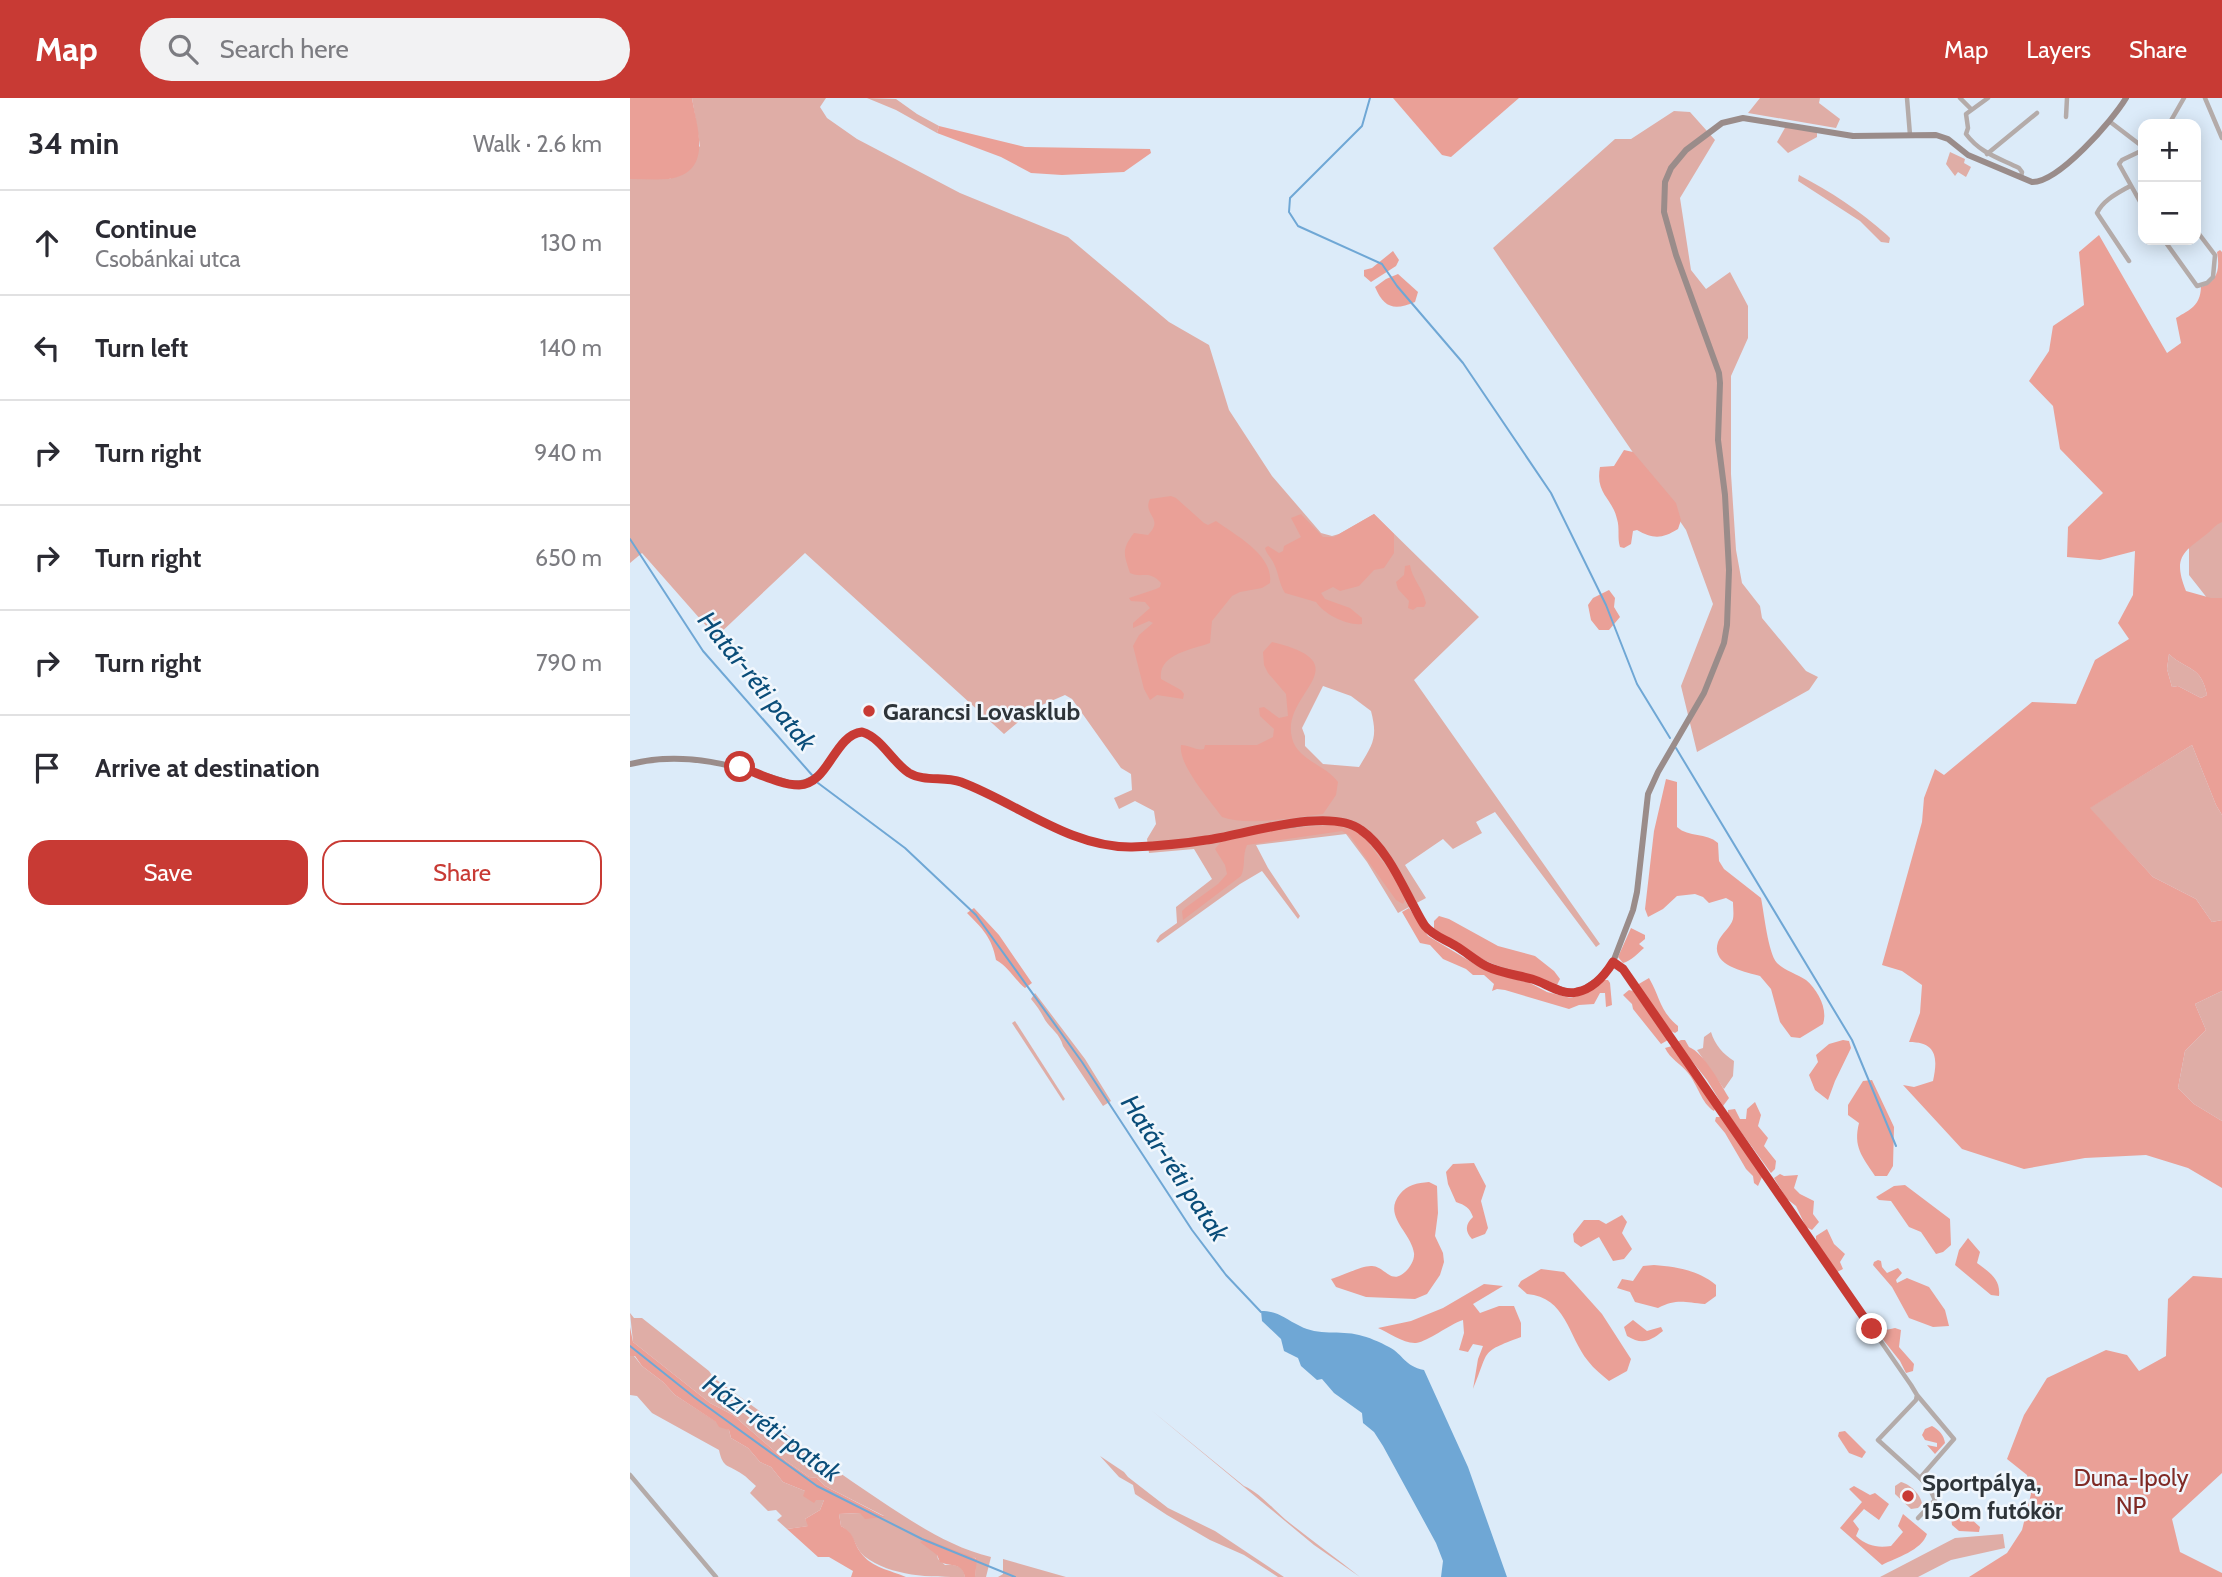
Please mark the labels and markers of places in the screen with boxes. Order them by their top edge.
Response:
place label: Garancsi Lovasklub [883,697,1080,726]
marker: Garancsi Lovasklub [861,703,877,719]
place label: Sportpálya, 150m futókör [1922,1468,2063,1525]
marker: Sportpálya, 150m futókör [1900,1488,1916,1504]

